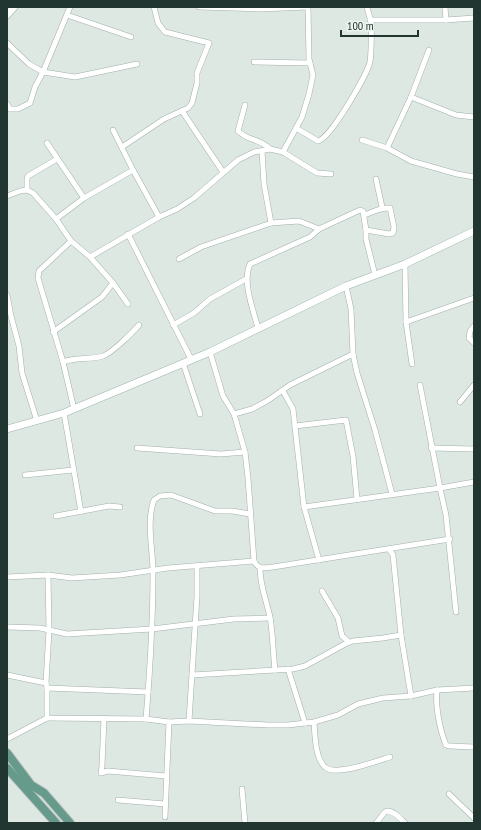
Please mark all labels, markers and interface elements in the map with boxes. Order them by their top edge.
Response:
scale bar [341,12,418,38]
text: 100 m [347,18,374,33]

